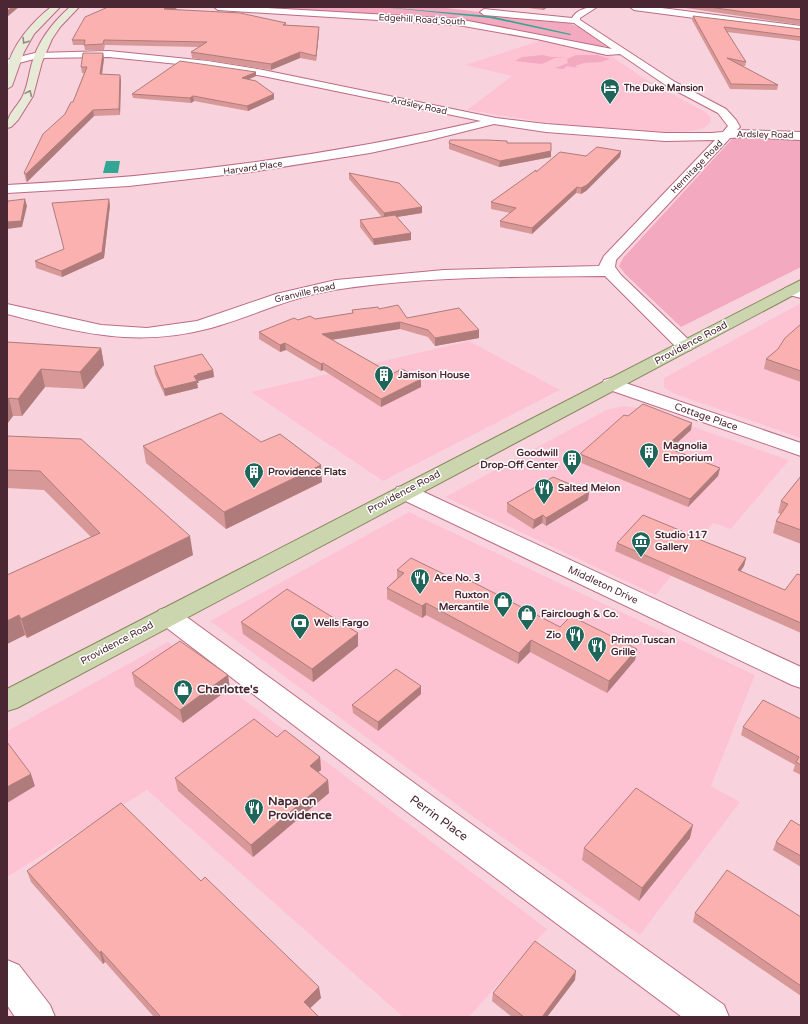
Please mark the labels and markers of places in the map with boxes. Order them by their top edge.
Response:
hotel icon: The Duke Mansion [599,77,621,105]
place label: The Duke Mansion [623,83,704,94]
building icon: Jamison House [373,364,395,392]
place label: Jamison House [397,369,470,381]
place label: Magnolia Emporium [663,440,712,464]
building icon: Magnolia Emporium [638,441,660,469]
place label: Goodwill Drop-Off Center [480,447,558,471]
building icon: Goodwill Drop-Off Center [561,448,583,476]
building icon: Providence Flats [243,461,265,489]
place label: Providence Flats [268,466,347,478]
restaurant icon: Salted Melon [533,477,555,505]
place label: Salted Melon [558,482,620,494]
place label: Studio 117 Gallery [655,529,707,553]
museum icon: Studio 117 Gallery [630,530,652,558]
restaurant icon: Ace No. 3 [409,567,431,595]
place label: Ace No. 3 [434,572,480,584]
place label: Ruxton Mercantile [439,589,489,613]
shop icon: Ruxton Mercantile [492,590,514,618]
shop icon: Fairclough & Co. [516,603,538,631]
place label: Fairclough & Co. [541,608,619,620]
bank icon: Wells Fargo [289,612,311,640]
place label: Wells Fargo [314,617,369,629]
restaurant icon: Zio [564,624,586,652]
place label: Zio [546,629,561,641]
place label: Primo Tuscan Grille [611,634,675,658]
restaurant icon: Primo Tuscan Grille [586,635,608,663]
shop icon: Charlotte's [172,678,194,706]
place label: Charlotte's [197,682,259,696]
place label: Napa on Providence [268,794,332,822]
restaurant icon: Napa on Providence [243,797,265,825]

